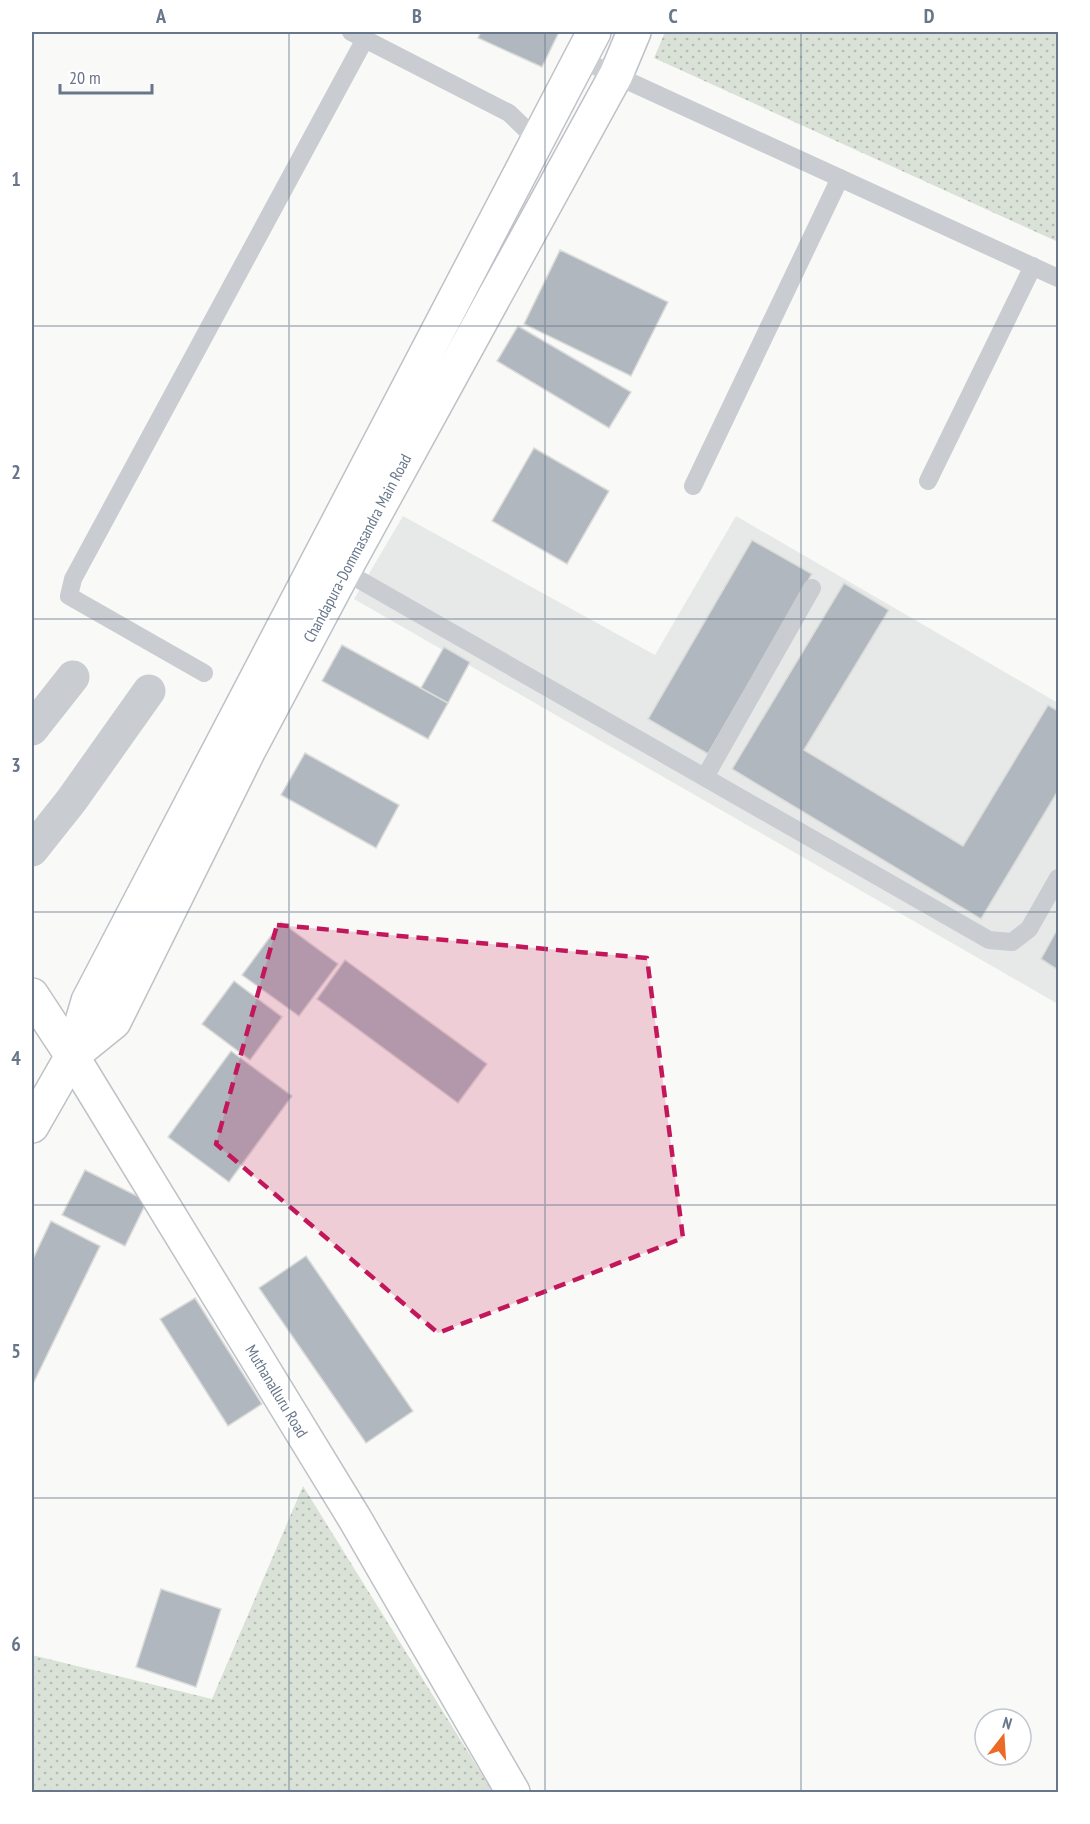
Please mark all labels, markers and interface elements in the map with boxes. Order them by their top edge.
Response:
text: A [155,3,167,29]
text: B [412,3,422,29]
text: C [668,3,678,29]
text: D [924,3,935,29]
scale bar [60,57,152,95]
text: 20 m [69,66,101,89]
text: 1 [11,166,21,192]
street label: Chandapura-Dommasandra Main Road [299,450,415,646]
text: 2 [11,459,21,485]
text: 3 [11,752,21,778]
text: 4 [11,1045,21,1071]
text: 5 [11,1338,21,1364]
street label: Muthanalluru Road [241,1341,313,1441]
text: 6 [11,1631,21,1657]
north arrow [973,1707,1033,1767]
text: N [1000,1712,1014,1733]

